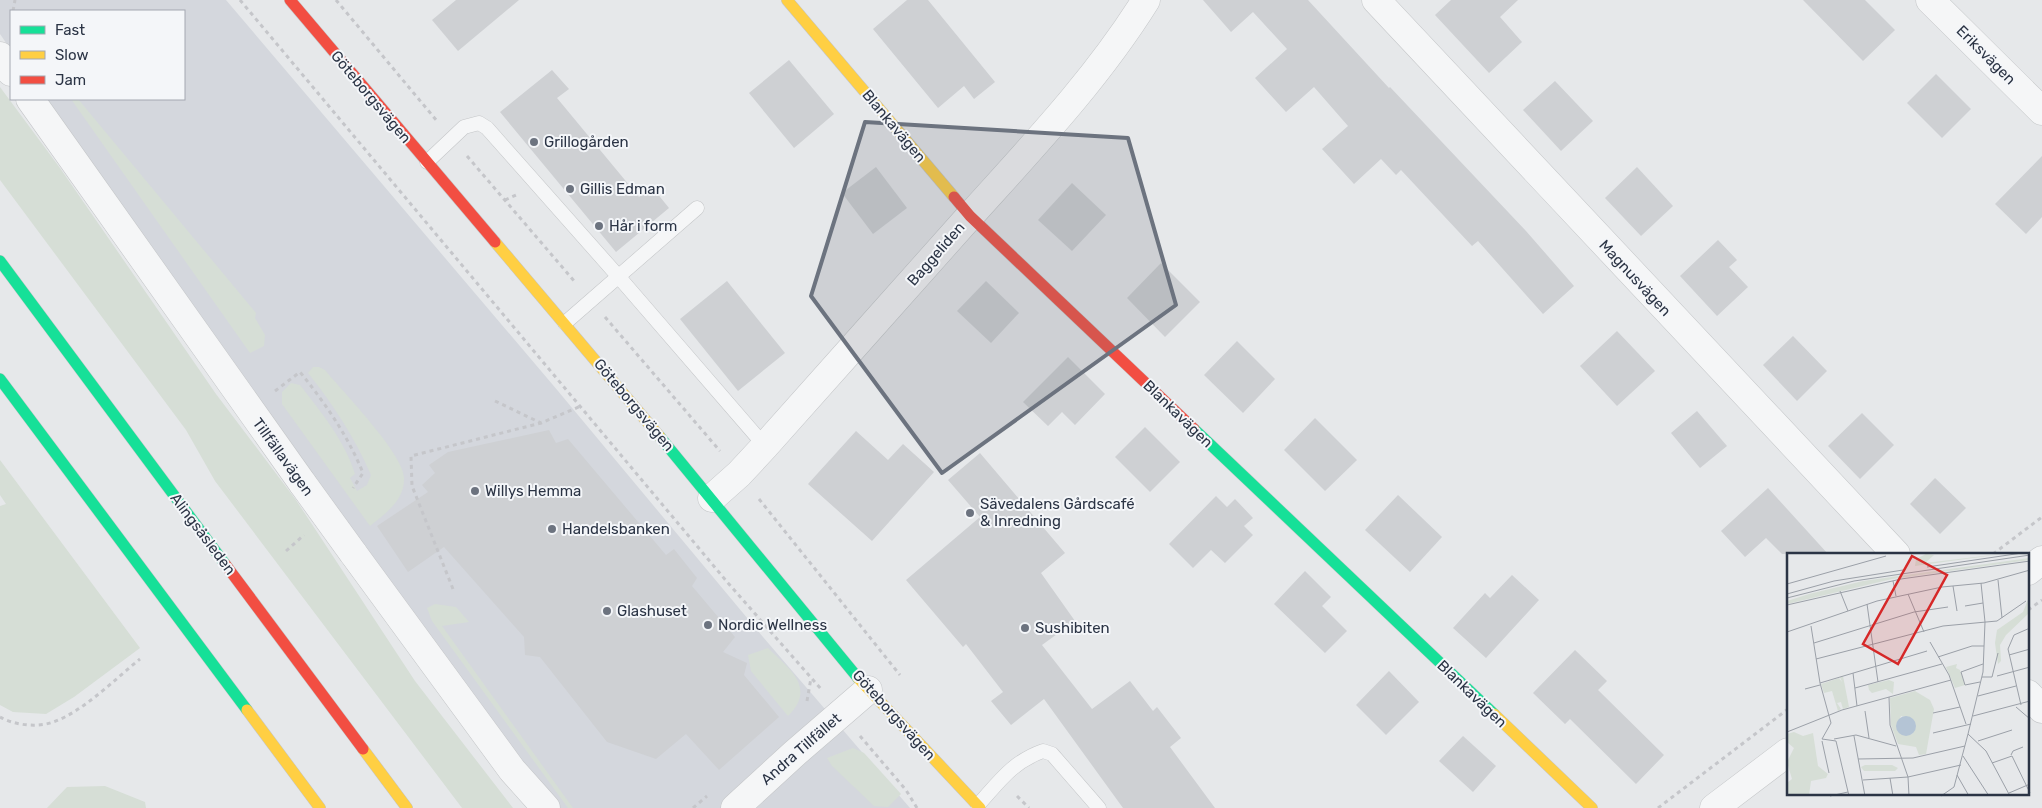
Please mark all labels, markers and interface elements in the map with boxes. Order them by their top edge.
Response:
legend [10,10,185,100]
text: Fast [55,21,85,39]
street label: Eriksvägen [1953,22,2019,88]
text: Slow [55,46,88,64]
street label: Göteborgsvägen [327,47,415,147]
text: Jam [55,71,86,89]
street label: Blankavägen [858,86,930,166]
place label: Grillogården [544,133,629,151]
marker: Grillogården [528,136,540,148]
place label: Gillis Edman [580,180,665,198]
marker: Gillis Edman [564,183,576,195]
place label: Hår i form [609,217,677,235]
street label: Baggeliden [904,219,968,289]
marker: Hår i form [593,220,605,232]
street label: Magnusvägen [1595,236,1675,320]
street label: Göteborgsvägen [590,355,678,455]
street label: Blankavägen [1140,376,1216,452]
street label: Tillfällavägen [249,415,317,499]
place label: Willys Hemma [485,482,581,500]
marker: Willys Hemma [469,485,481,497]
street label: Alingsåsleden [166,490,240,578]
place label: Sävedalens Gårdscafé & Inredning [980,495,1135,530]
marker: Sävedalens Gårdscafé & Inredning [964,507,976,519]
place label: Handelsbanken [562,520,670,538]
marker: Handelsbanken [546,523,558,535]
inset map [1787,553,2030,796]
place label: Glashuset [617,602,687,620]
marker: Glashuset [601,605,613,617]
place label: Nordic Wellness [718,616,827,634]
marker: Nordic Wellness [702,619,714,631]
place label: Sushibiten [1035,619,1110,637]
marker: Sushibiten [1019,622,1031,634]
street label: Blankavägen [1434,656,1510,732]
street label: Göteborgsvägen [849,666,939,764]
street label: Andra Tillfället [757,709,845,789]

